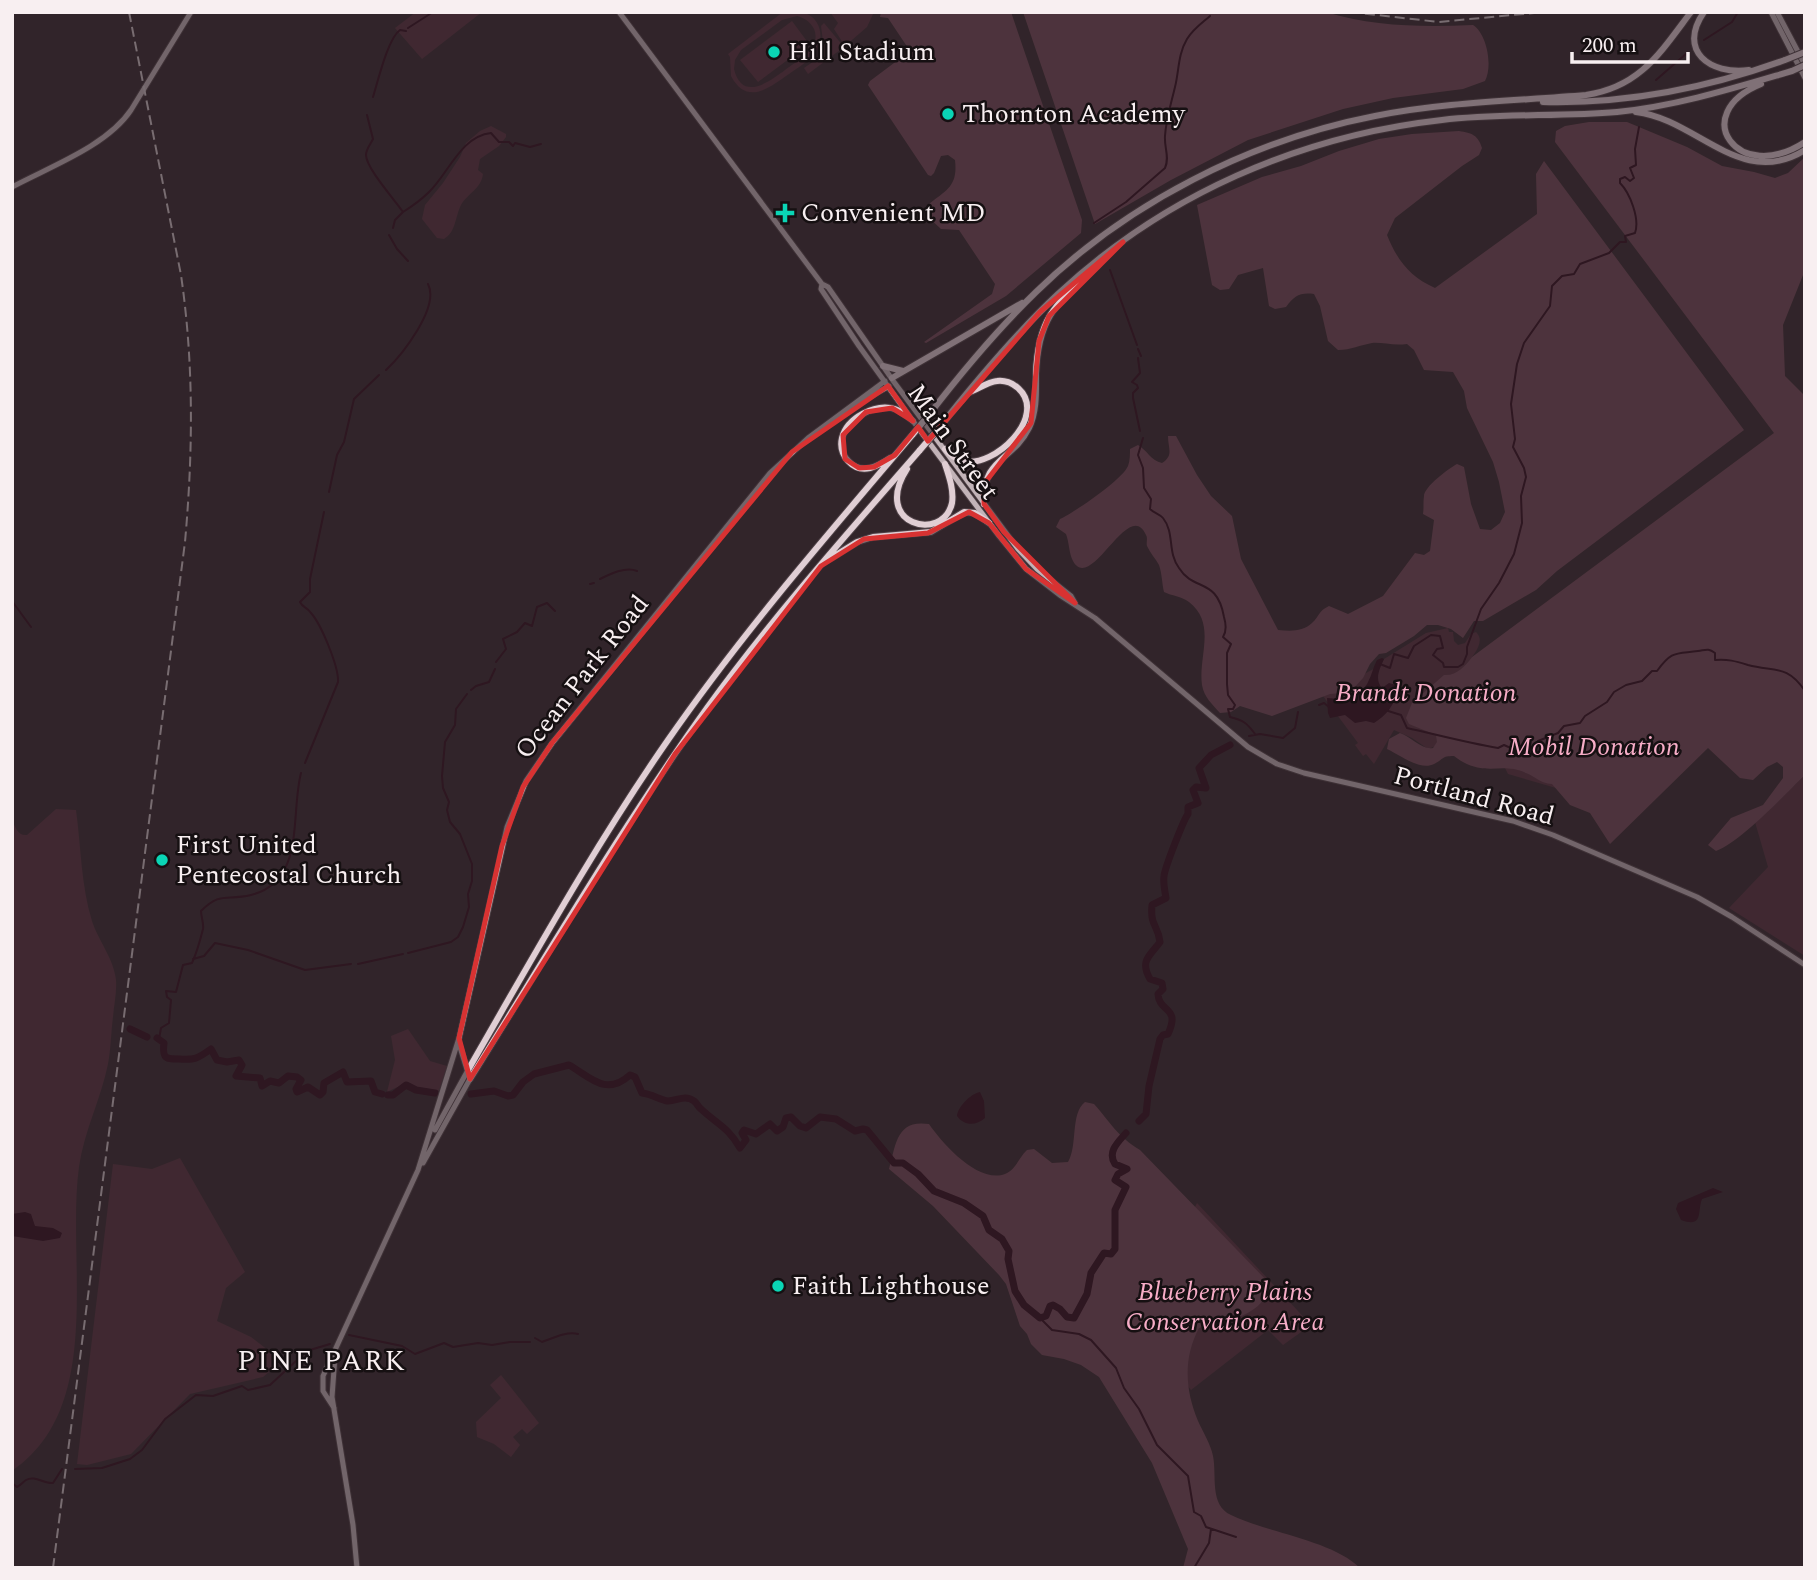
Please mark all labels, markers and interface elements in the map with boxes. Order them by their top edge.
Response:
scale bar [1572,21,1688,65]
text: 200 m [1582,30,1637,62]
place label: Hill Stadium [788,32,935,72]
marker: Hill Stadium [766,44,782,60]
place label: Thornton Academy [962,94,1186,134]
marker: Thornton Academy [940,106,956,122]
place label: Convenient MD [801,193,986,233]
marker: Convenient MD [775,203,795,223]
street label: Main Street [897,375,1009,509]
street label: Ocean Park Road [505,586,659,768]
park label: Brandt Donation [1335,673,1517,713]
park label: Mobil Donation [1508,727,1680,767]
street label: Portland Road [1389,755,1559,837]
place label: First United Pentecostal Church [176,825,401,895]
marker: First United Pentecostal Church [154,852,170,868]
place label: Faith Lighthouse [792,1266,990,1306]
park label: Blueberry Plains Conservation Area [1126,1272,1324,1342]
marker: Faith Lighthouse [770,1278,786,1294]
district label: PINE PARK [237,1340,407,1383]

